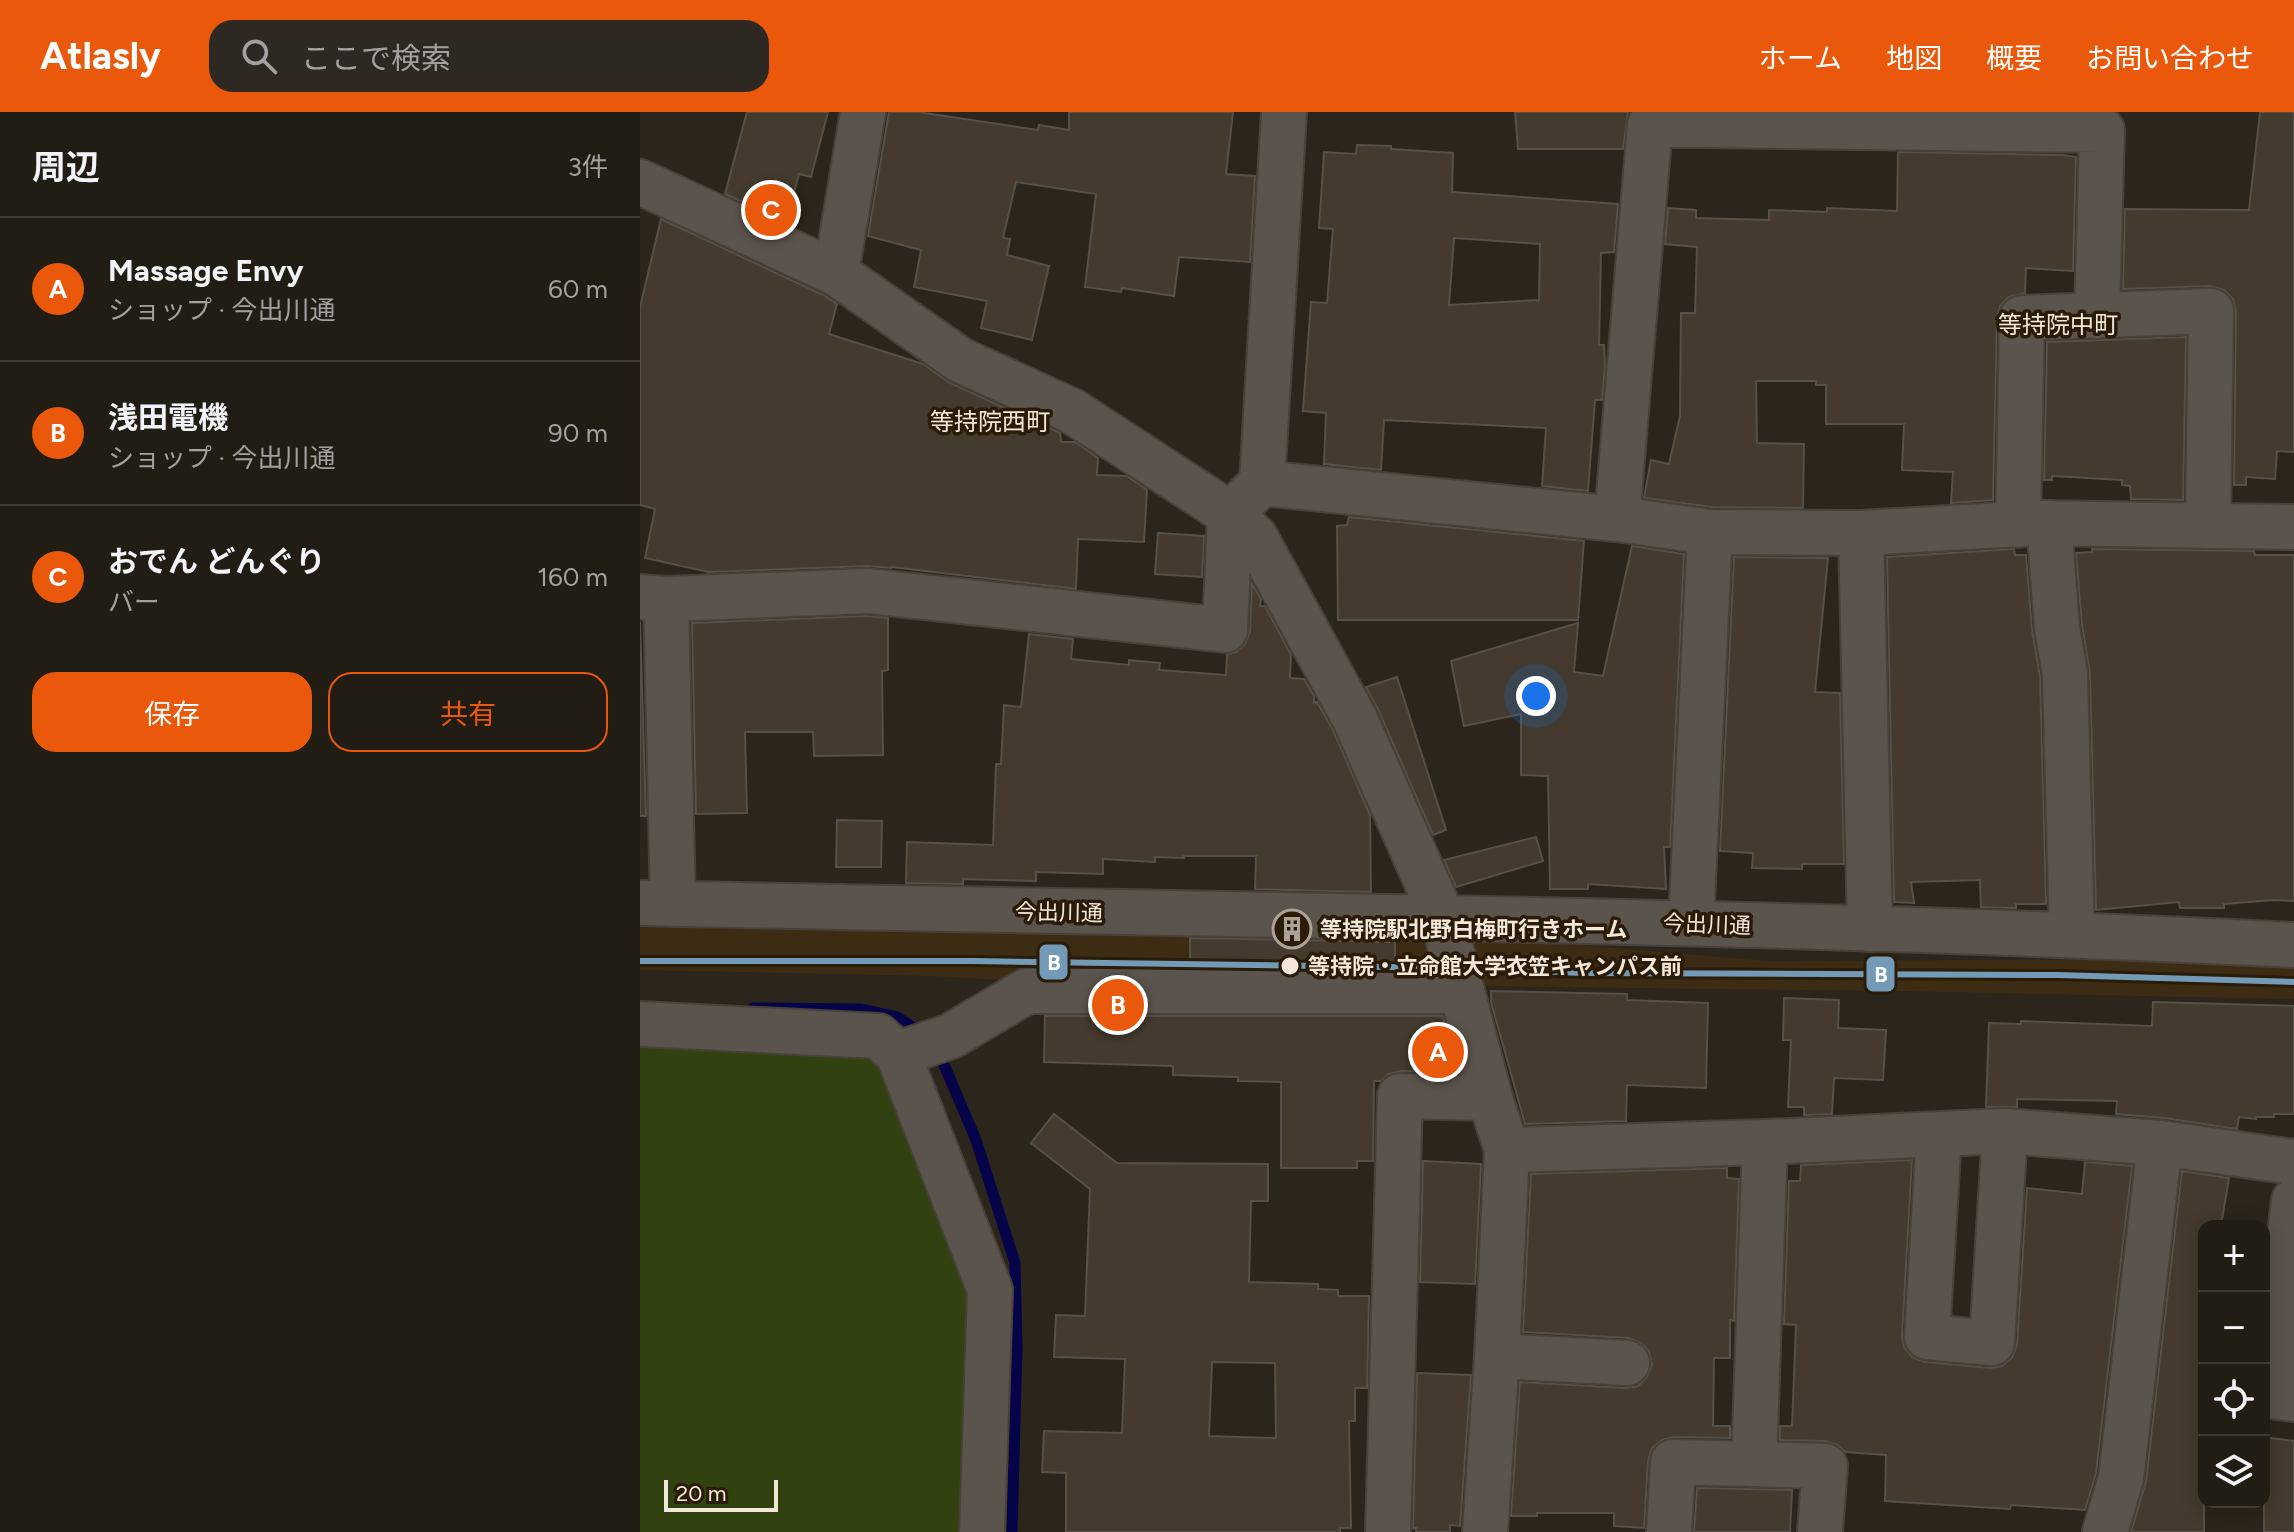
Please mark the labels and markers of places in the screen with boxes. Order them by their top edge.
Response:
pin: C [745,180,797,240]
building icon: 等持院駅北野白梅町行きホーム [1271,908,1313,950]
place label: 等持院駅北野白梅町行きホーム [1320,916,1627,943]
place label: 等持院・立命館大学衣笠キャンパス前 [1308,953,1682,980]
marker: 等持院・立命館大学衣笠キャンパス前 [1279,955,1301,977]
pin: B [1092,975,1144,1035]
pin: A [1412,1022,1464,1082]

